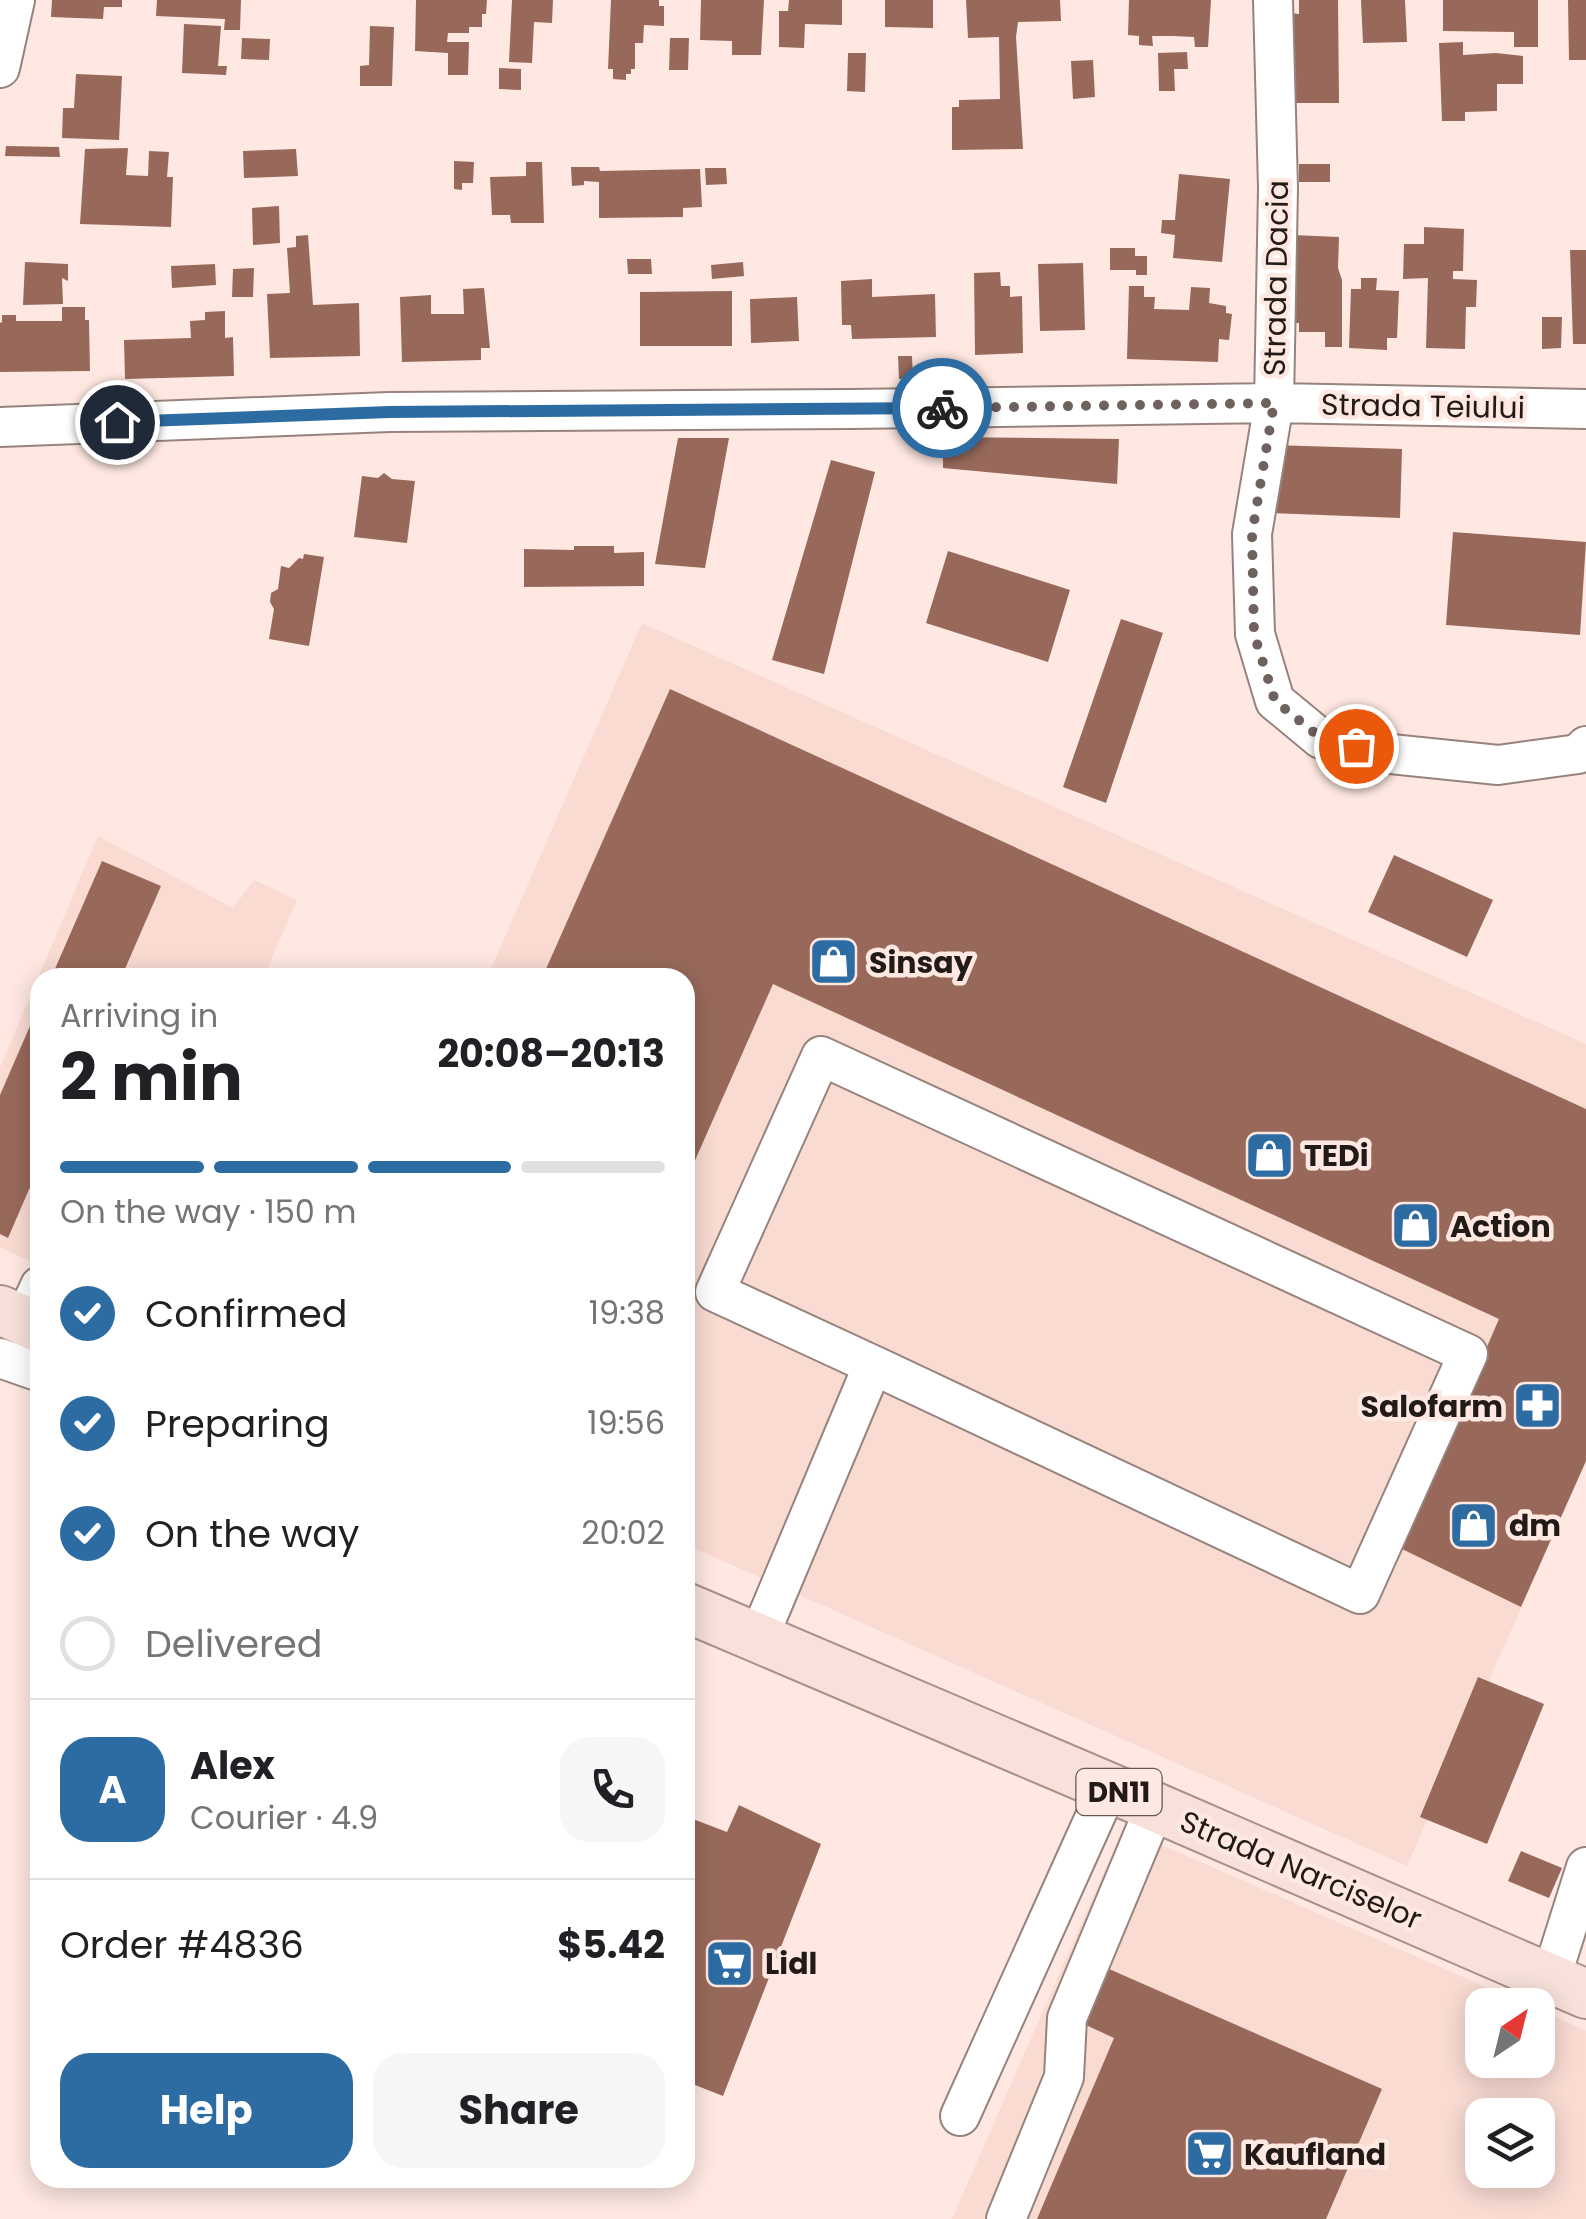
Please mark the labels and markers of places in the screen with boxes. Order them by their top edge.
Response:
pin [75,380,160,465]
pin [1314,704,1399,789]
shop icon: Sinsay [808,936,860,988]
place label: Sinsay [869,941,973,984]
shop icon: TEDi [1243,1129,1295,1181]
place label: TEDi [1304,1134,1369,1177]
shop icon: Action [1389,1200,1441,1252]
place label: Action [1450,1205,1551,1248]
pharmacy icon: Salofarm [1512,1380,1564,1432]
place label: Salofarm [1360,1385,1503,1428]
shop icon: dm [1448,1499,1500,1551]
place label: dm [1509,1504,1561,1547]
supermarket icon: Lidl [704,1937,756,1989]
place label: Lidl [765,1942,817,1985]
supermarket icon: Kaufland [1183,2128,1235,2180]
place label: Kaufland [1244,2133,1386,2176]

